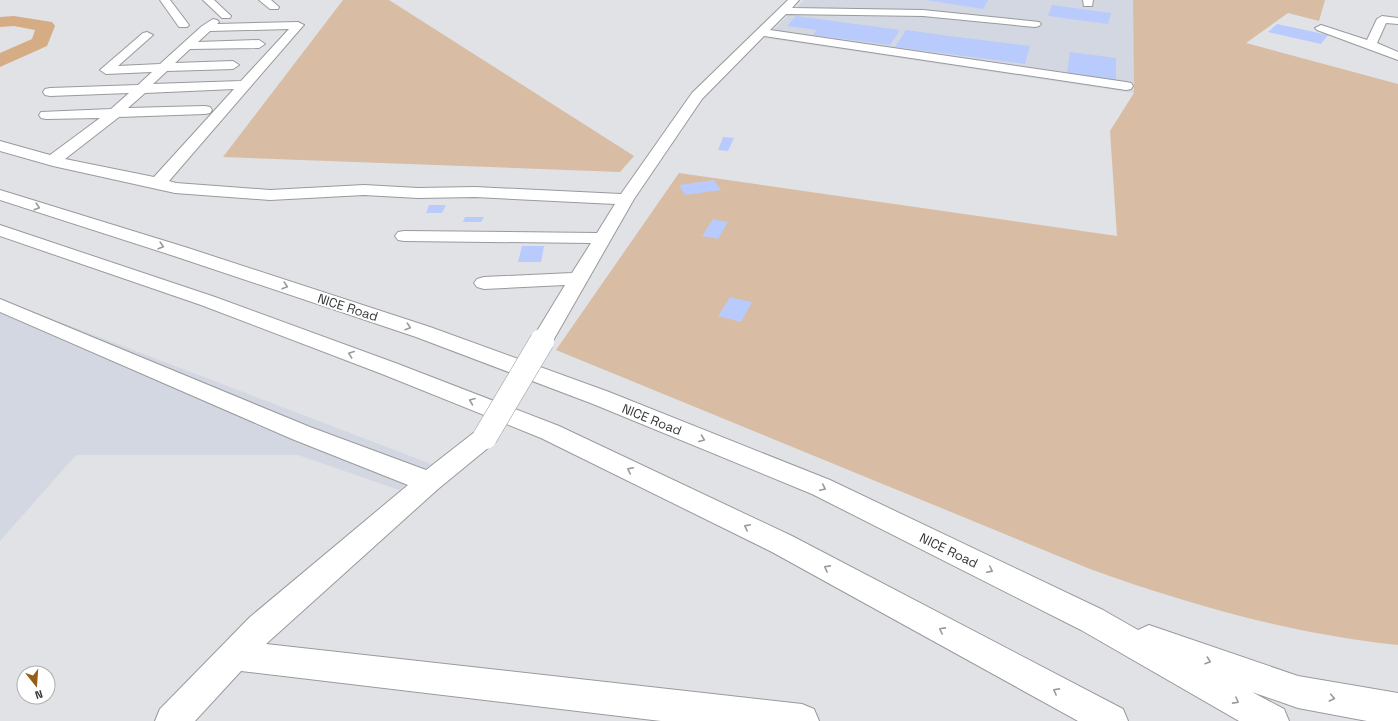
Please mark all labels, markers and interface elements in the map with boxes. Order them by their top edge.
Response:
one-way arrow [34,202,41,211]
one-way arrow [158,241,165,250]
one-way arrow [281,281,288,290]
street label: NICE Road [315,290,380,325]
one-way arrow [405,322,412,331]
one-way arrow [348,351,355,359]
one-way arrow [469,398,476,406]
street label: NICE Road [620,400,684,439]
one-way arrow [698,434,706,442]
one-way arrow [626,468,634,475]
one-way arrow [819,483,826,491]
one-way arrow [744,524,751,532]
street label: NICE Road [917,529,981,572]
one-way arrow [824,565,831,573]
one-way arrow [986,565,993,573]
one-way arrow [939,627,946,634]
one-way arrow [1204,656,1211,665]
north arrow [16,665,56,705]
text: N [33,687,44,702]
one-way arrow [1053,688,1060,696]
one-way arrow [1329,693,1335,702]
one-way arrow [1231,696,1239,703]

